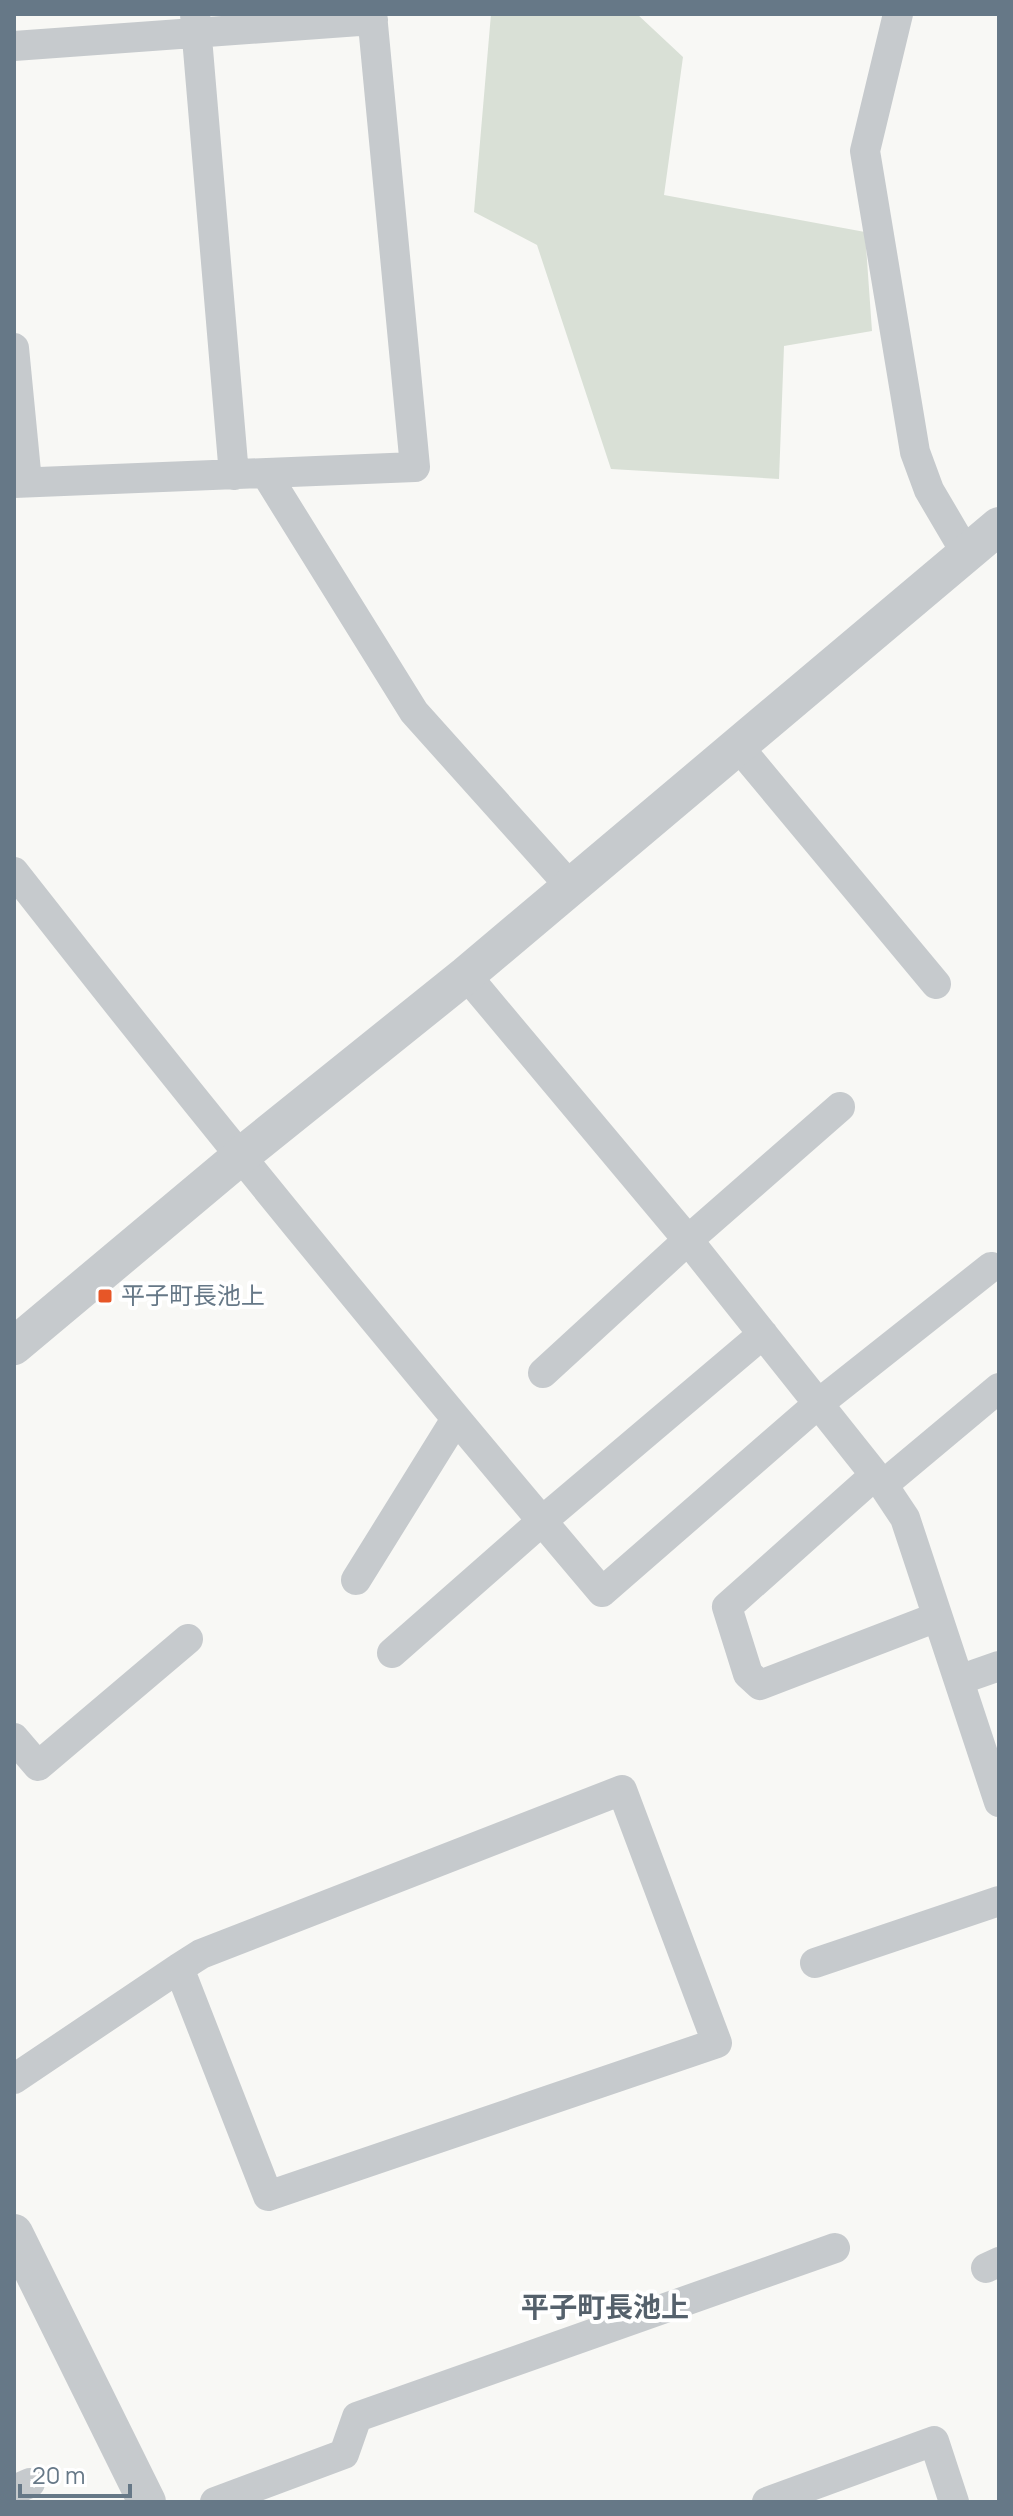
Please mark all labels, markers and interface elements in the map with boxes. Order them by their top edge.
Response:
place label: 平子町長池上 [121,1278,265,1311]
marker: 平子町長池上 [96,1287,114,1305]
district label: 平子町長池上 [521,2287,689,2325]
scale bar [20,2448,130,2498]
text: 20 m [32,2458,85,2491]

